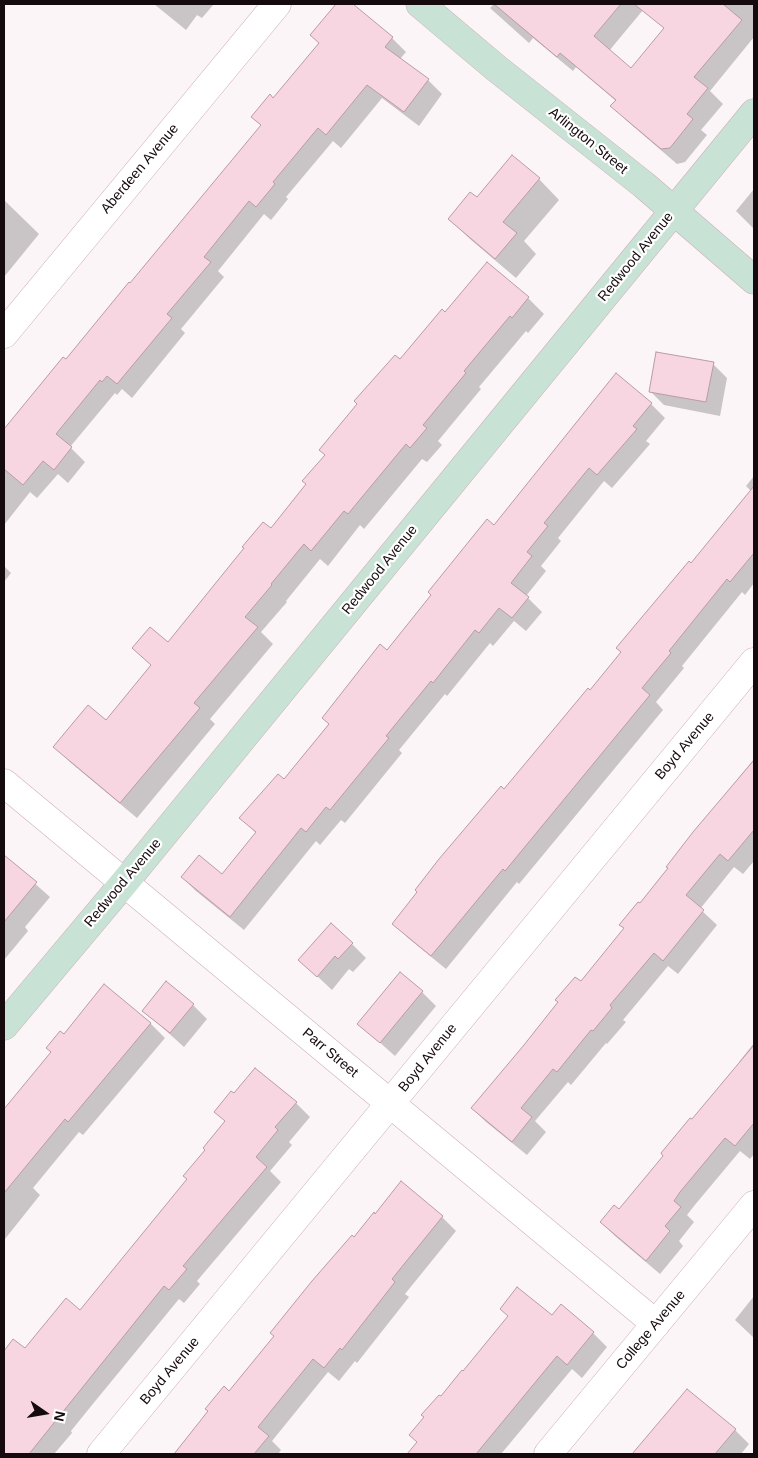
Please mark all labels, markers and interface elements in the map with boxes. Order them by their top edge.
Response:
street label: Arlington Street [545,104,631,178]
street label: Aberdeen Avenue [98,121,182,217]
street label: Redwood Avenue [595,209,677,305]
street label: Redwood Avenue [339,522,421,618]
street label: Boyd Avenue [652,709,718,783]
street label: Redwood Avenue [81,835,165,931]
street label: Boyd Avenue [395,1020,461,1096]
street label: Parr Street [299,1025,361,1081]
street label: College Avenue [613,1287,689,1373]
street label: Boyd Avenue [137,1334,203,1408]
north arrow [20,1388,70,1438]
text: N [51,1410,69,1423]

